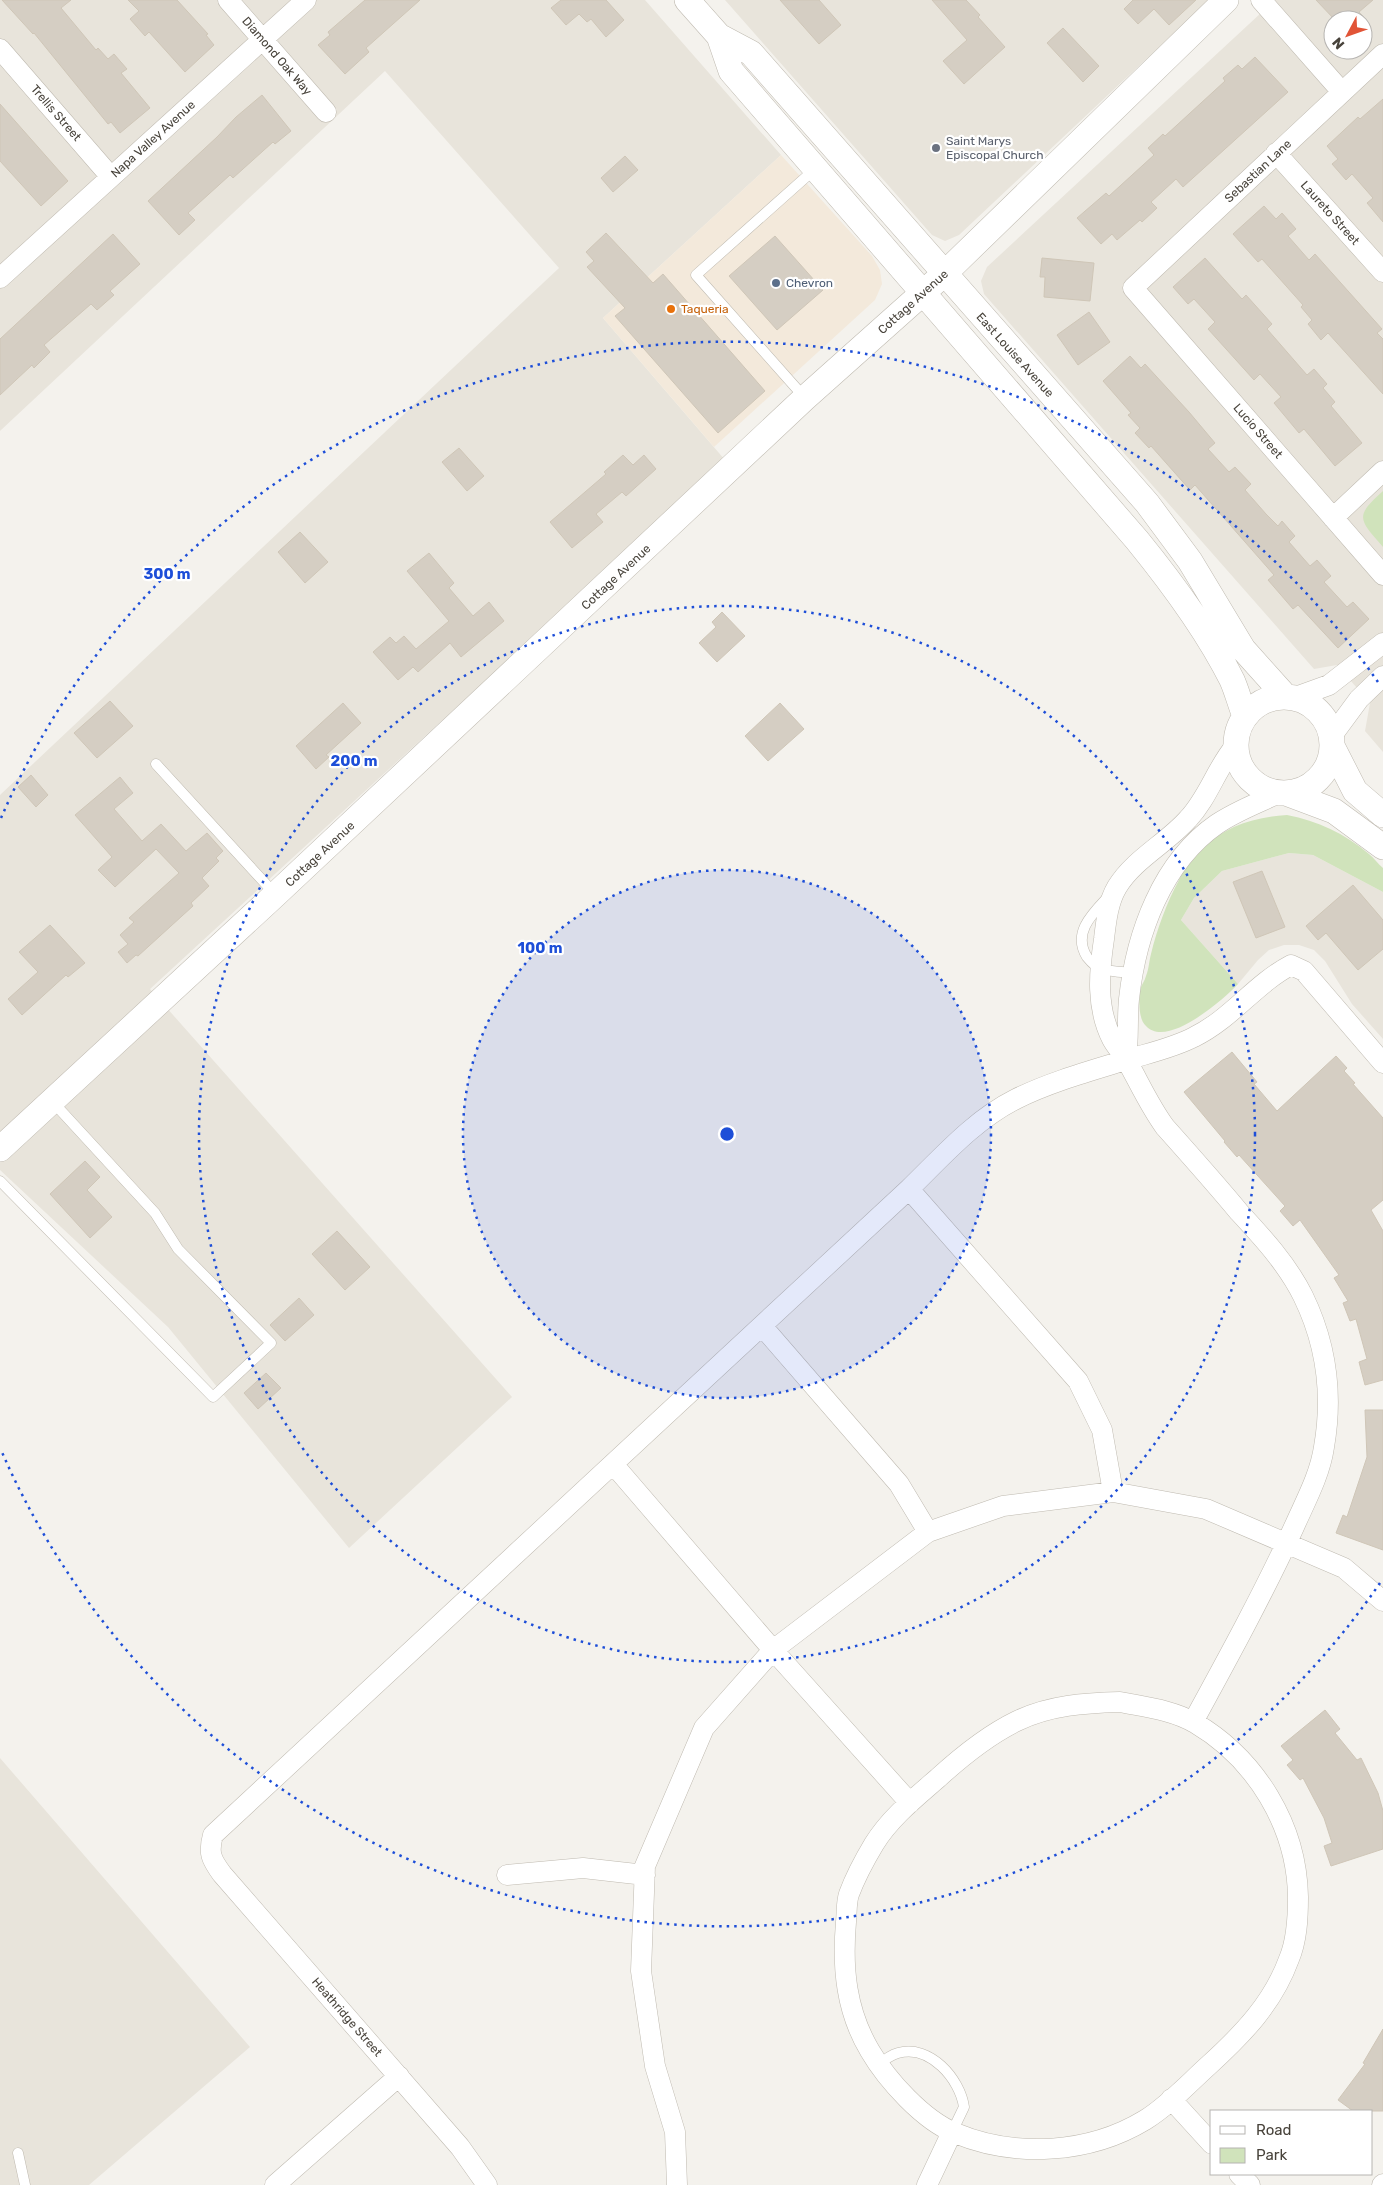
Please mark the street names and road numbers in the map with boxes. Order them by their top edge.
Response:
street label: Diamond Oak Way [239,14,315,98]
street label: Trellis Street [28,82,84,144]
street label: Napa Valley Avenue [108,97,198,180]
street label: Sebastian Lane [1222,136,1294,205]
street label: Laureto Street [1298,178,1362,248]
street label: Cottage Avenue [875,267,951,337]
street label: East Louise Avenue [973,310,1057,400]
street label: Lucio Street [1230,401,1286,461]
street label: Cottage Avenue [579,541,654,613]
street label: Cottage Avenue [283,818,358,890]
street label: Heathridge Street [309,1975,385,2060]

